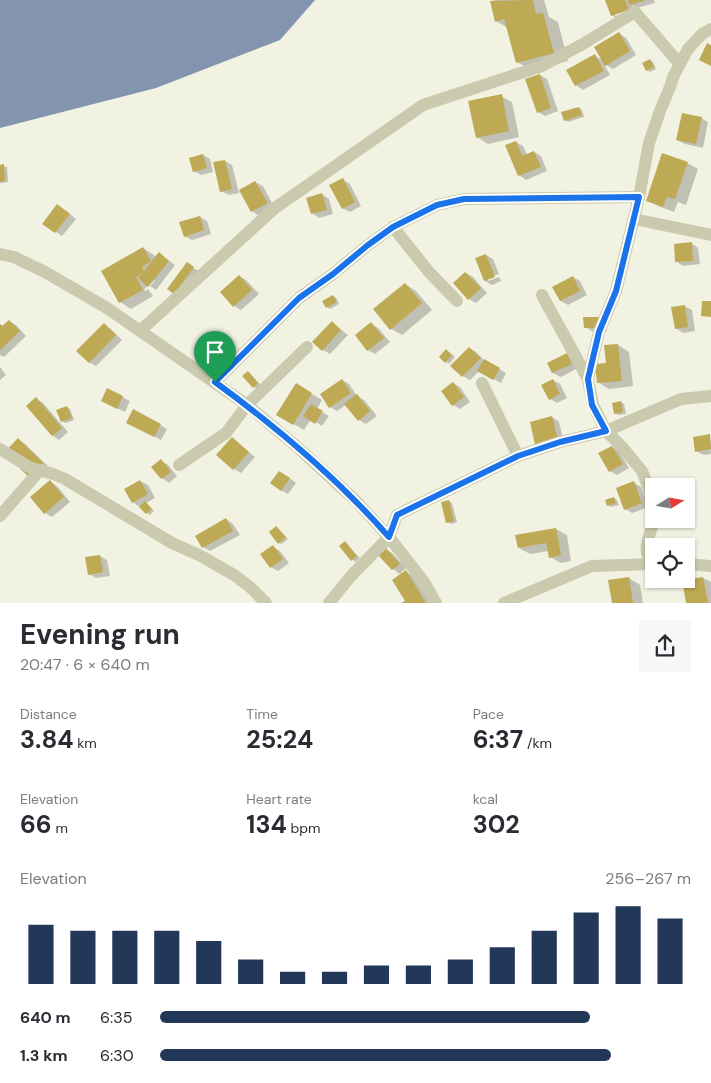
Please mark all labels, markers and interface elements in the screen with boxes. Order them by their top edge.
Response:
pin [194,331,236,382]
icon: arrive [201,338,229,366]
north arrow [645,478,695,528]
map controls [645,478,695,588]
button: locate [645,538,695,588]
text: Evening run [20,616,180,653]
button: share [639,620,691,672]
text: 20:47 · 6 × 640 m [20,654,150,675]
text: Distance [20,705,77,723]
text: Time [246,705,278,723]
text: Pace [473,705,504,723]
text: 3.84 [20,723,73,756]
text: 25:24 [246,723,313,756]
text: 6:37 [473,723,523,756]
text: km [73,734,97,752]
text: /km [523,734,552,752]
text: Elevation [20,790,78,808]
text: Heart rate [246,790,312,808]
text: kcal [473,790,498,808]
text: 66 [20,808,52,841]
text: 134 [246,808,287,841]
text: 302 [473,808,520,841]
text: m [52,819,68,837]
text: bpm [287,819,321,837]
text: Elevation [20,868,87,889]
text: 256–267 m [605,868,691,889]
text: 640 m [20,1007,71,1028]
text: 6:35 [100,1007,133,1028]
text: 1.3 km [20,1045,68,1066]
text: 6:30 [100,1045,134,1066]

